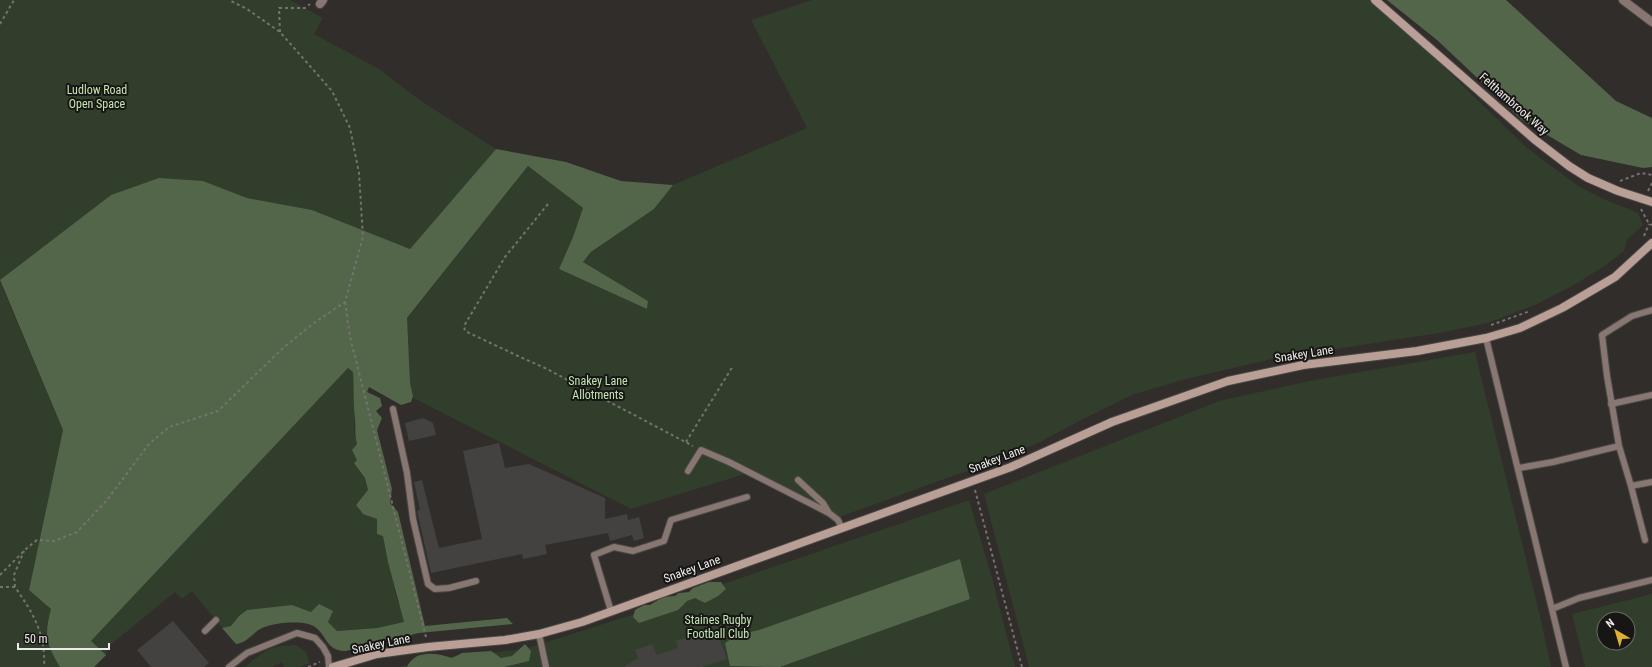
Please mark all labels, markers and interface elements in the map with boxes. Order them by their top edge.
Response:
street label: Felthambrook Way [1476,70,1552,138]
park label: Ludlow Road Open Space [67,83,127,111]
street label: Snakey Lane [1274,342,1335,366]
park label: Snakey Lane Allotments [568,374,628,402]
street label: Snakey Lane [967,442,1028,476]
street label: Snakey Lane [662,552,723,586]
north arrow [1596,611,1636,651]
park label: Staines Rugby Football Club [685,613,751,641]
text: N [1603,616,1617,631]
scale bar [18,625,109,651]
street label: Snakey Lane [351,631,412,657]
text: 50 m [24,632,48,646]

